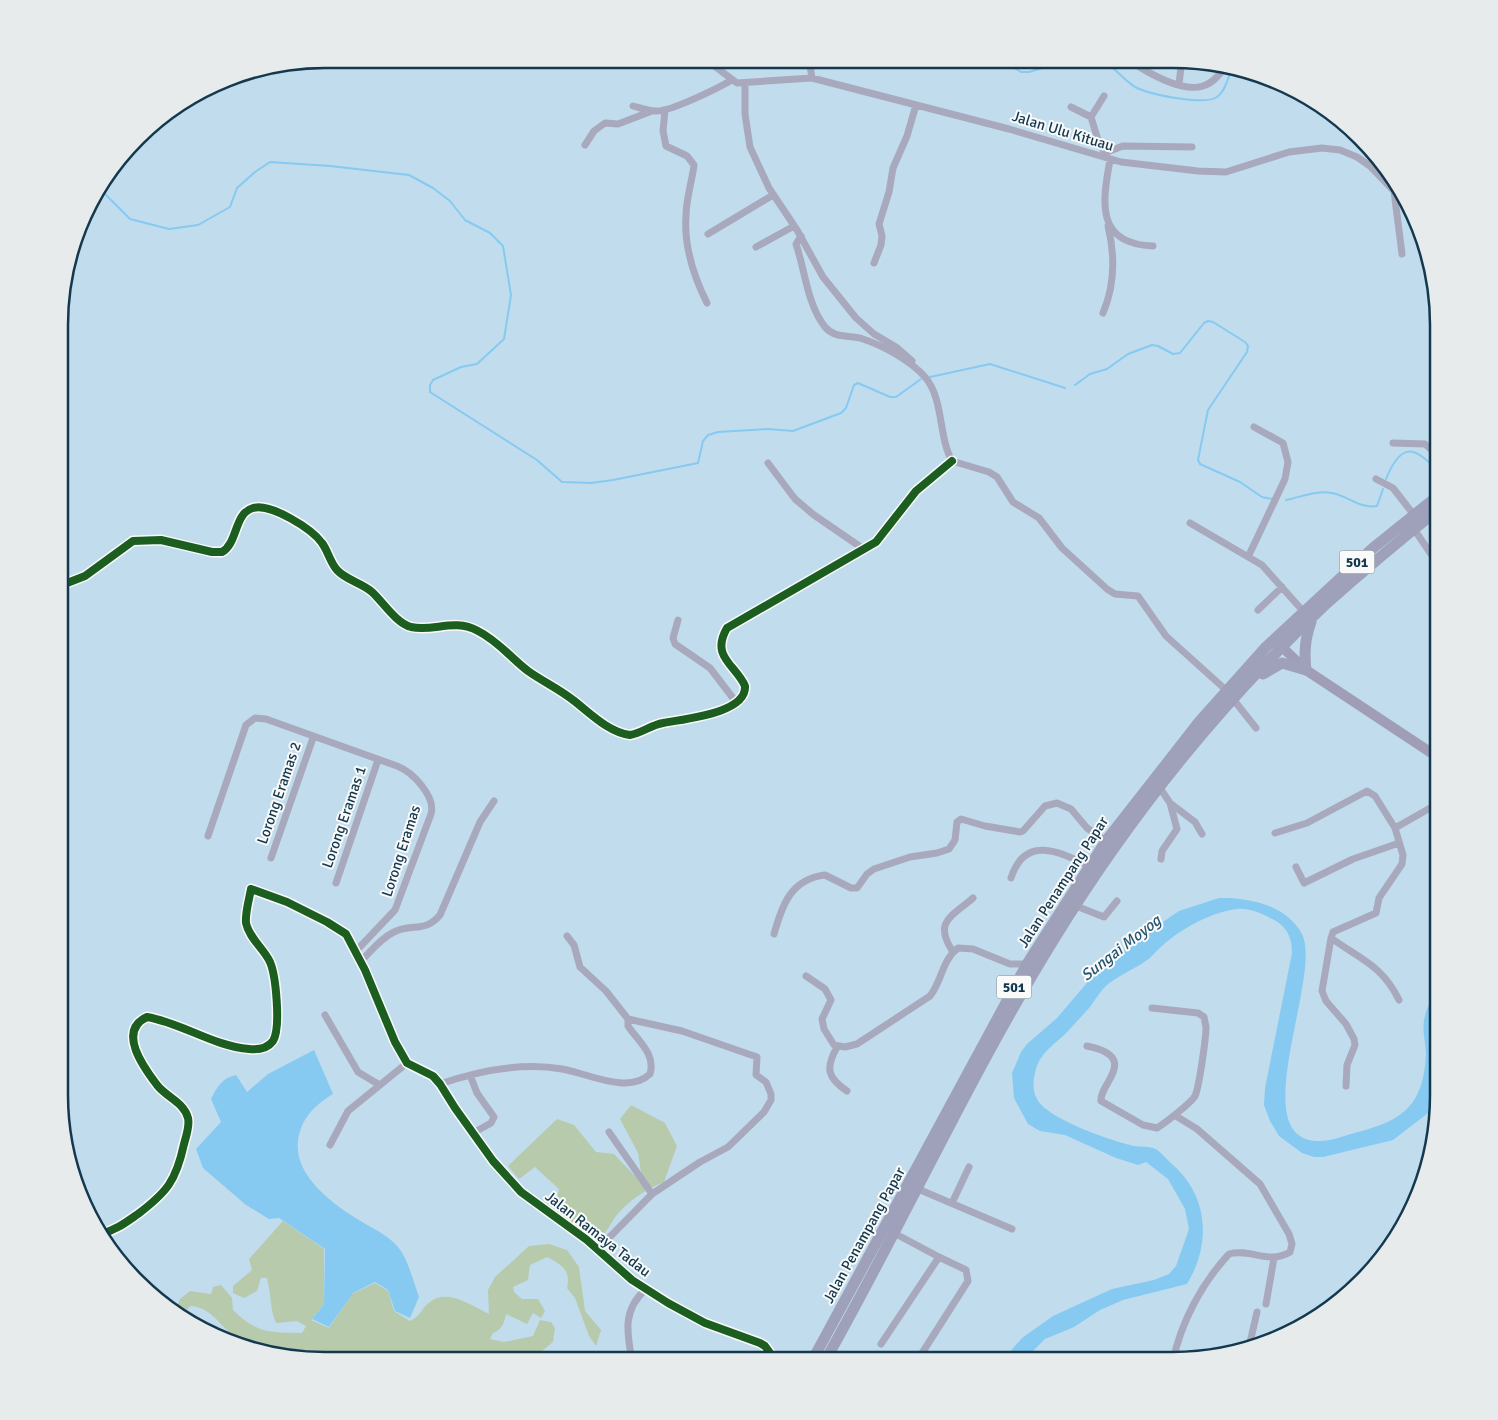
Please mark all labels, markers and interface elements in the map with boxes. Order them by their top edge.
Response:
street label: Jalan Ulu Kituau [1010,107,1116,155]
road number: 501 [1340,550,1374,574]
street label: Lorong Eramas 2 [253,740,305,846]
street label: Lorong Eramas 1 [318,764,370,870]
street label: Lorong Eramas [378,802,424,899]
street label: Jalan Penampang Papar [1014,813,1112,951]
water label: Sungai Moyog [1077,910,1166,985]
road number: 501 [996,976,1032,999]
street label: Jalan Penampang Papar [819,1163,909,1306]
street label: Jalan Ramaya Tadau [542,1187,654,1281]

